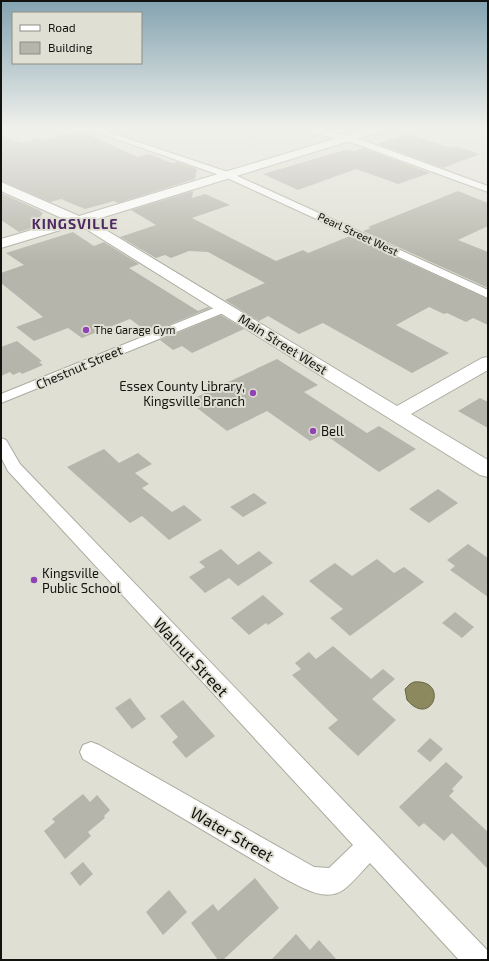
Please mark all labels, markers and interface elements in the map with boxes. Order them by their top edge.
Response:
legend [12,12,142,64]
text: Road [48,20,76,34]
text: Building [48,40,93,54]
street label: Pearl Street West [316,209,400,258]
district label: KINGSVILLE [32,215,118,232]
street label: Main Street West [236,310,330,378]
place label: The Garage Gym [94,323,175,336]
marker: The Garage Gym [81,325,91,335]
street label: Chestnut Street [33,342,125,392]
place label: Essex County Library, Kingsville Branch [119,378,245,409]
marker: Essex County Library, Kingsville Branch [248,388,258,398]
place label: Bell [321,423,344,439]
marker: Bell [308,426,318,436]
place label: Kingsville Public School [42,565,121,596]
marker: Kingsville Public School [29,575,39,585]
street label: Walnut Street [150,613,233,700]
street label: Water Street [187,802,277,865]

